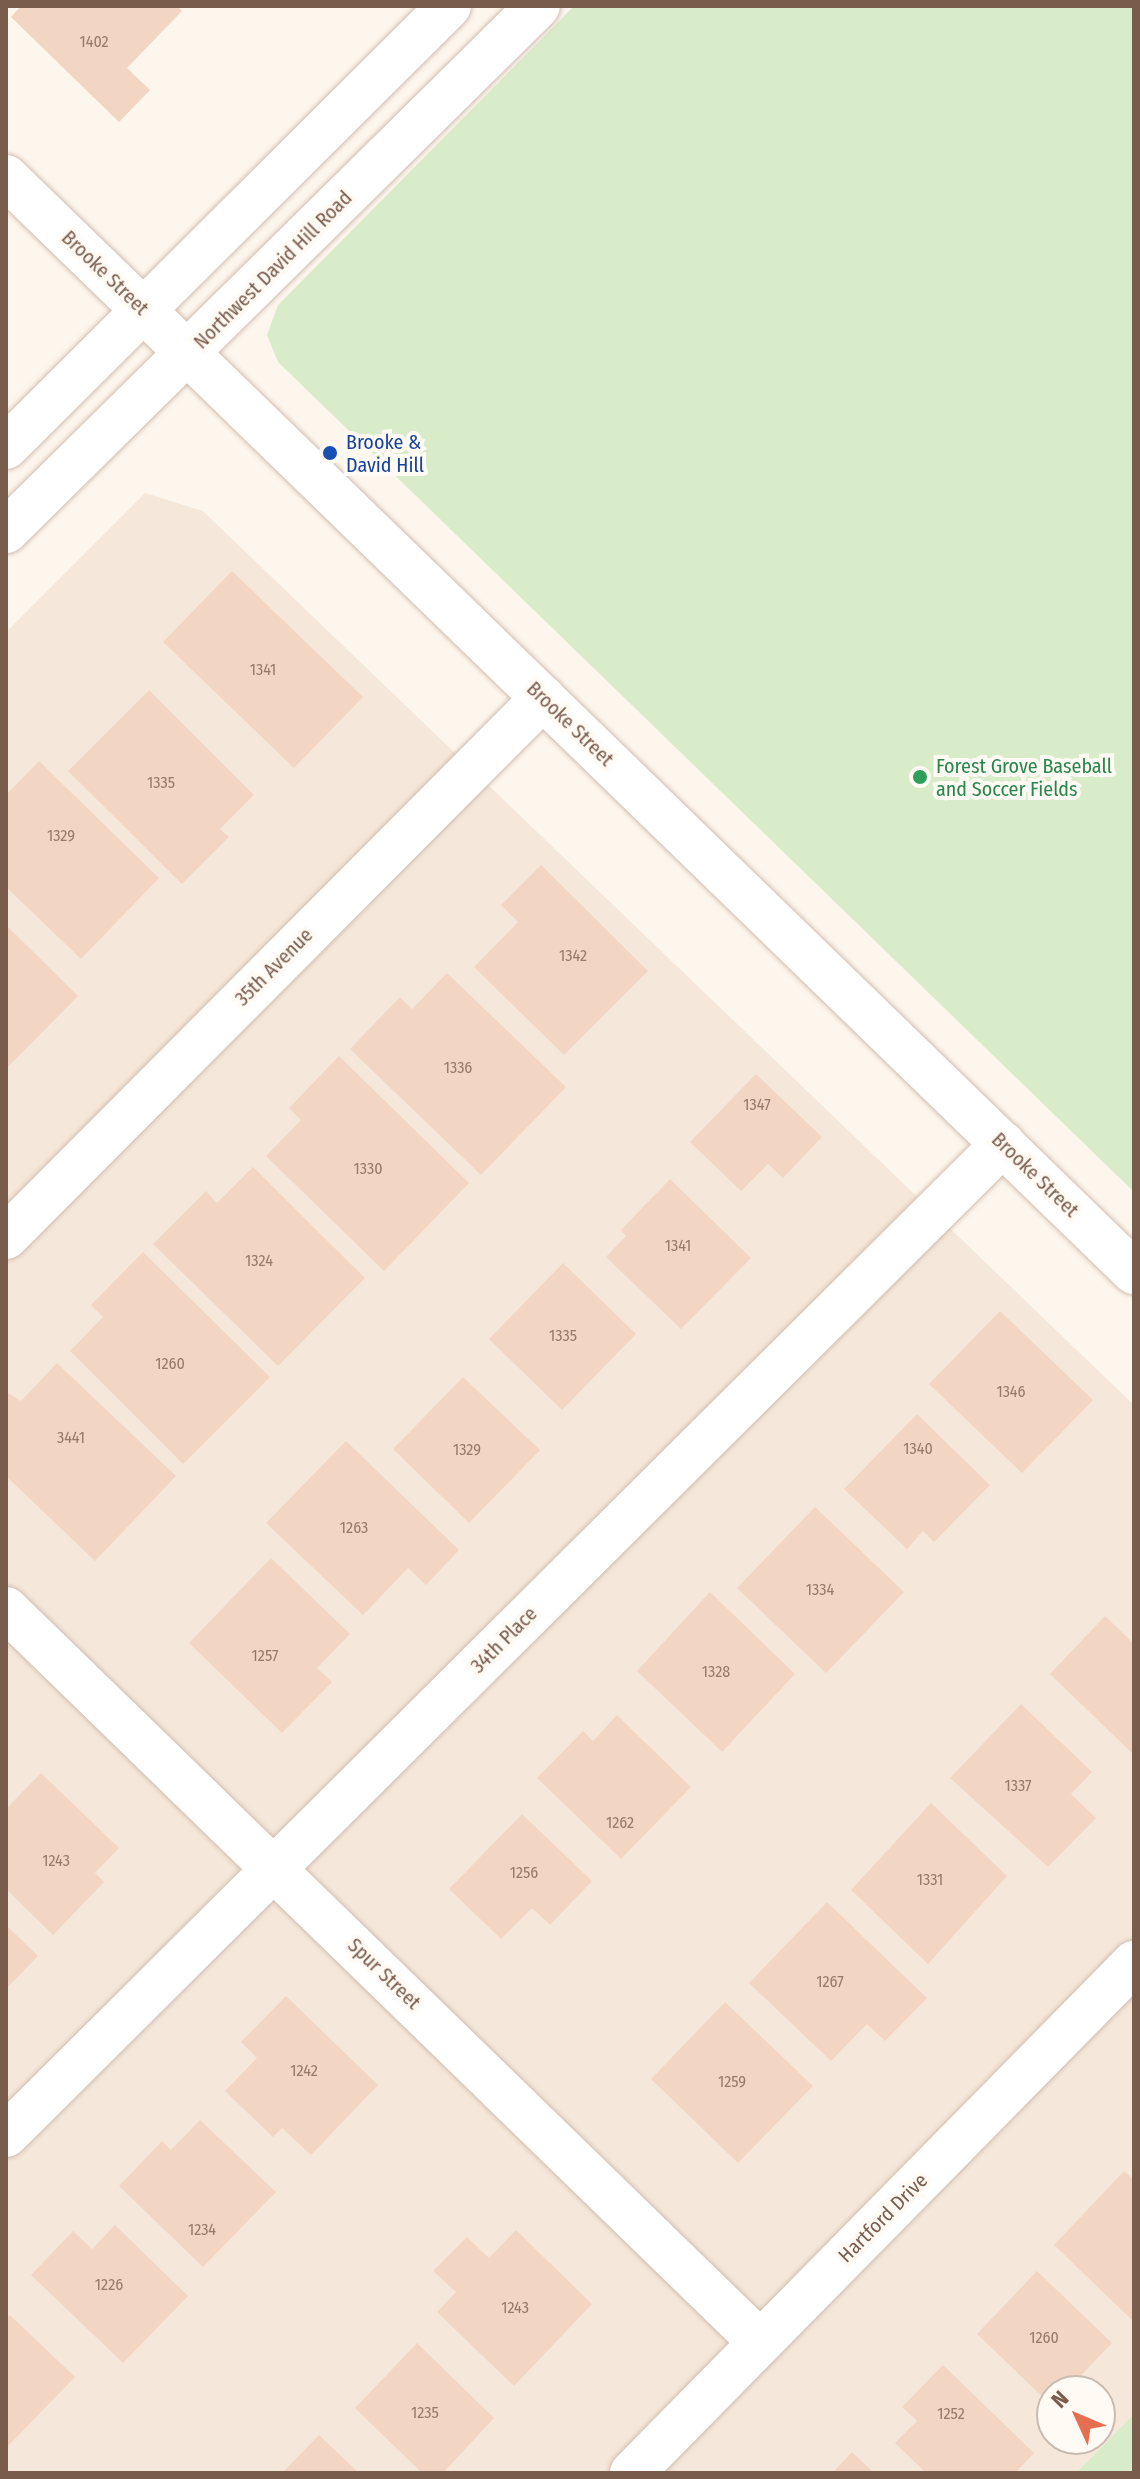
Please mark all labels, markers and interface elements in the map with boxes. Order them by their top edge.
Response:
house number: 1402 [79,32,109,52]
street label: Northwest David Hill Road [189,186,357,354]
street label: Brooke Street [57,226,153,320]
place label: Brooke & David Hill [346,430,424,477]
marker: Brooke & David Hill [321,444,339,462]
house number: 1341 [250,660,276,680]
street label: Brooke Street [522,677,618,771]
place label: Forest Grove Baseball and Soccer Fields [936,754,1112,801]
marker: Forest Grove Baseball and Soccer Fields [911,768,929,786]
house number: 1335 [147,773,175,793]
house number: 1329 [47,826,75,846]
street label: 35th Avenue [230,923,318,1011]
house number: 1342 [559,946,587,966]
house number: 1336 [444,1058,472,1078]
house number: 1347 [743,1095,771,1115]
street label: Brooke Street [987,1128,1083,1222]
house number: 1330 [353,1159,383,1179]
house number: 1341 [665,1236,691,1256]
house number: 1324 [245,1251,273,1271]
house number: 1335 [549,1326,577,1346]
house number: 1260 [155,1354,185,1374]
house number: 1346 [996,1382,1026,1402]
house number: 3441 [57,1428,85,1448]
house number: 1340 [903,1439,933,1459]
house number: 1329 [453,1440,481,1460]
house number: 1263 [340,1518,368,1538]
house number: 1334 [806,1580,834,1600]
street label: 34th Place [466,1602,542,1678]
house number: 1257 [252,1646,278,1666]
house number: 1328 [702,1662,730,1682]
house number: 1337 [1004,1776,1032,1796]
house number: 1262 [606,1813,634,1833]
house number: 1243 [42,1851,70,1871]
house number: 1256 [510,1863,538,1883]
house number: 1331 [917,1870,943,1890]
street label: Spur Street [343,1933,425,2015]
house number: 1267 [816,1972,844,1992]
house number: 1242 [290,2061,318,2081]
house number: 1259 [718,2072,746,2092]
street label: Hartford Drive [833,2168,933,2268]
house number: 1234 [188,2220,216,2240]
house number: 1226 [95,2275,123,2295]
house number: 1243 [501,2298,529,2318]
house number: 1260 [1029,2328,1059,2348]
north arrow [1036,2375,1116,2455]
text: N [1046,2385,1074,2413]
house number: 1235 [411,2403,439,2423]
house number: 1252 [937,2404,965,2424]

